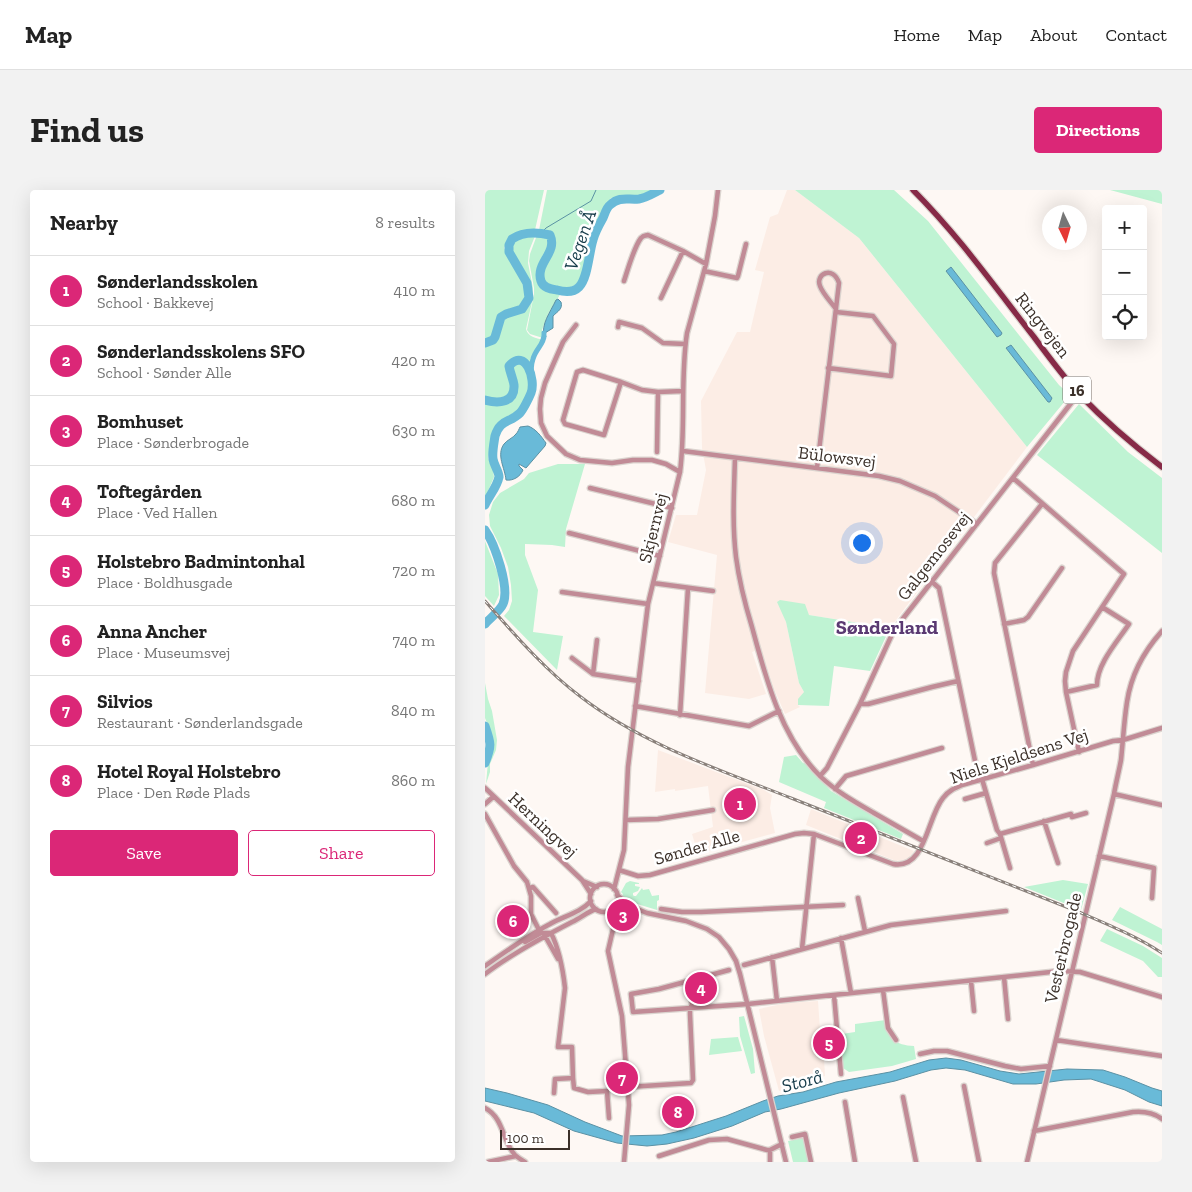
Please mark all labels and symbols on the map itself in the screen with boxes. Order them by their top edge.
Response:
north arrow [1042,205,1087,250]
water label: Vegen Å [559,207,601,273]
street label: Ringvejen [1011,288,1076,363]
road number: 16 [1063,376,1091,404]
street label: Bülowsvej [797,441,877,473]
street label: Skjernvej [634,491,672,565]
street label: Galgemosevej [892,507,976,605]
your location [849,530,875,556]
district label: Sønderland [836,615,939,639]
street label: Niels Kjeldsens Vej [947,723,1091,789]
pin: 1 [724,785,756,823]
street label: Herningvej [504,787,582,863]
pin: 2 [845,819,877,857]
street label: Sønder Alle [652,824,742,870]
street label: Vesterbrogade [1039,891,1086,1006]
pin: 3 [607,896,639,934]
pin: 6 [497,902,529,940]
pin: 4 [685,969,717,1007]
pin: 5 [813,1024,845,1062]
pin: 7 [606,1059,638,1097]
water label: Storå [779,1065,825,1097]
pin: 8 [662,1093,694,1131]
scale bar [500,1127,570,1150]

